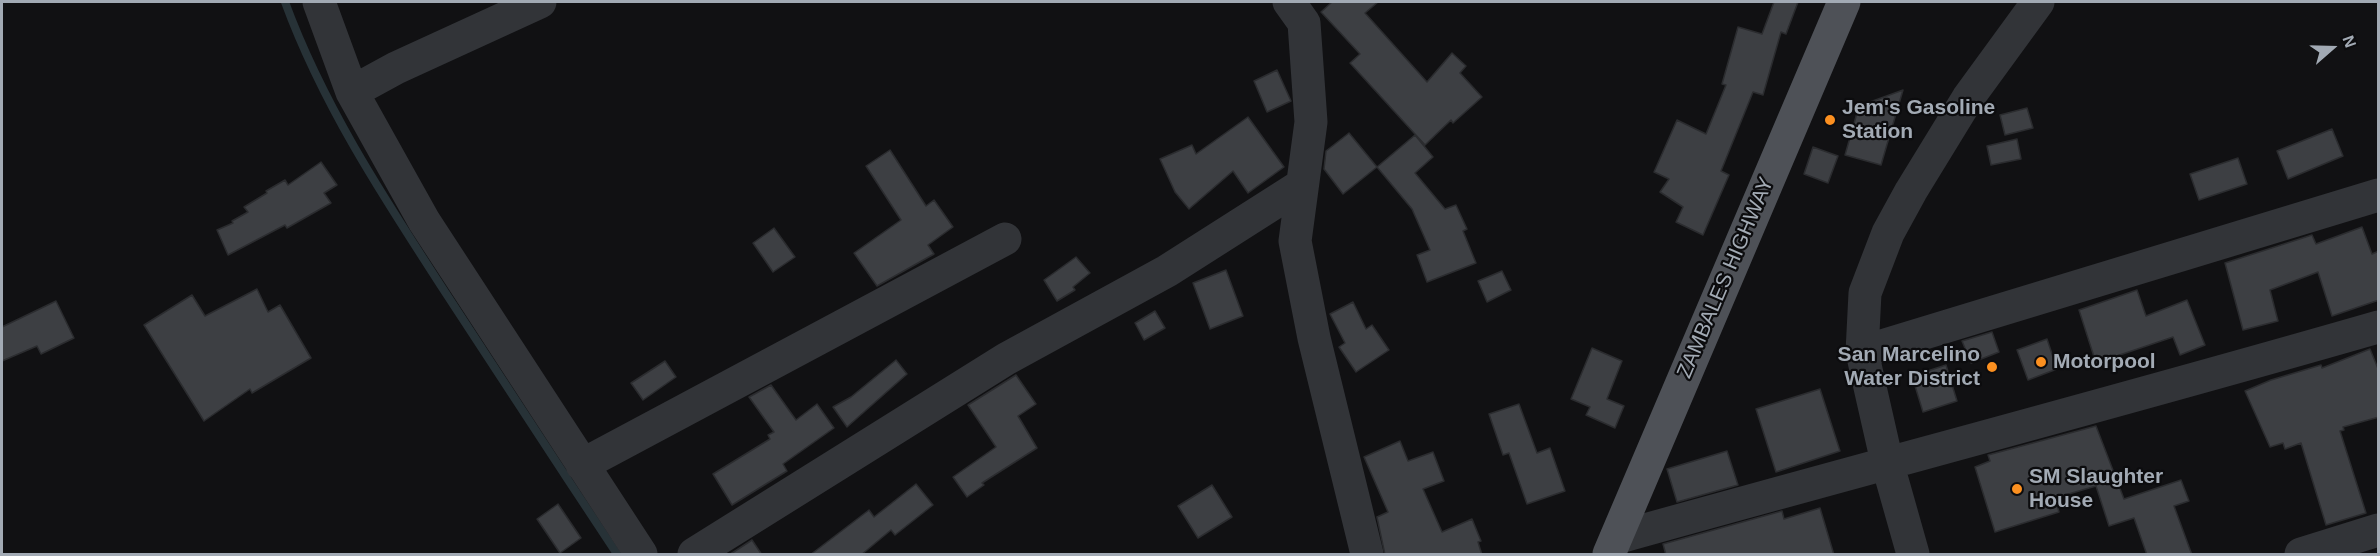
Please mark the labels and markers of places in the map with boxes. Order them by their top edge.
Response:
place label: Jem's Gasoline Station [1842,95,1995,145]
marker: Jem's Gasoline Station [1823,113,1837,127]
place label: San Marcelino Water District [1838,342,1980,392]
place label: Motorpool [2053,349,2156,375]
marker: Motorpool [2034,355,2048,369]
marker: San Marcelino Water District [1985,360,1999,374]
place label: SM Slaughter House [2029,464,2163,514]
marker: SM Slaughter House [2010,482,2024,496]

